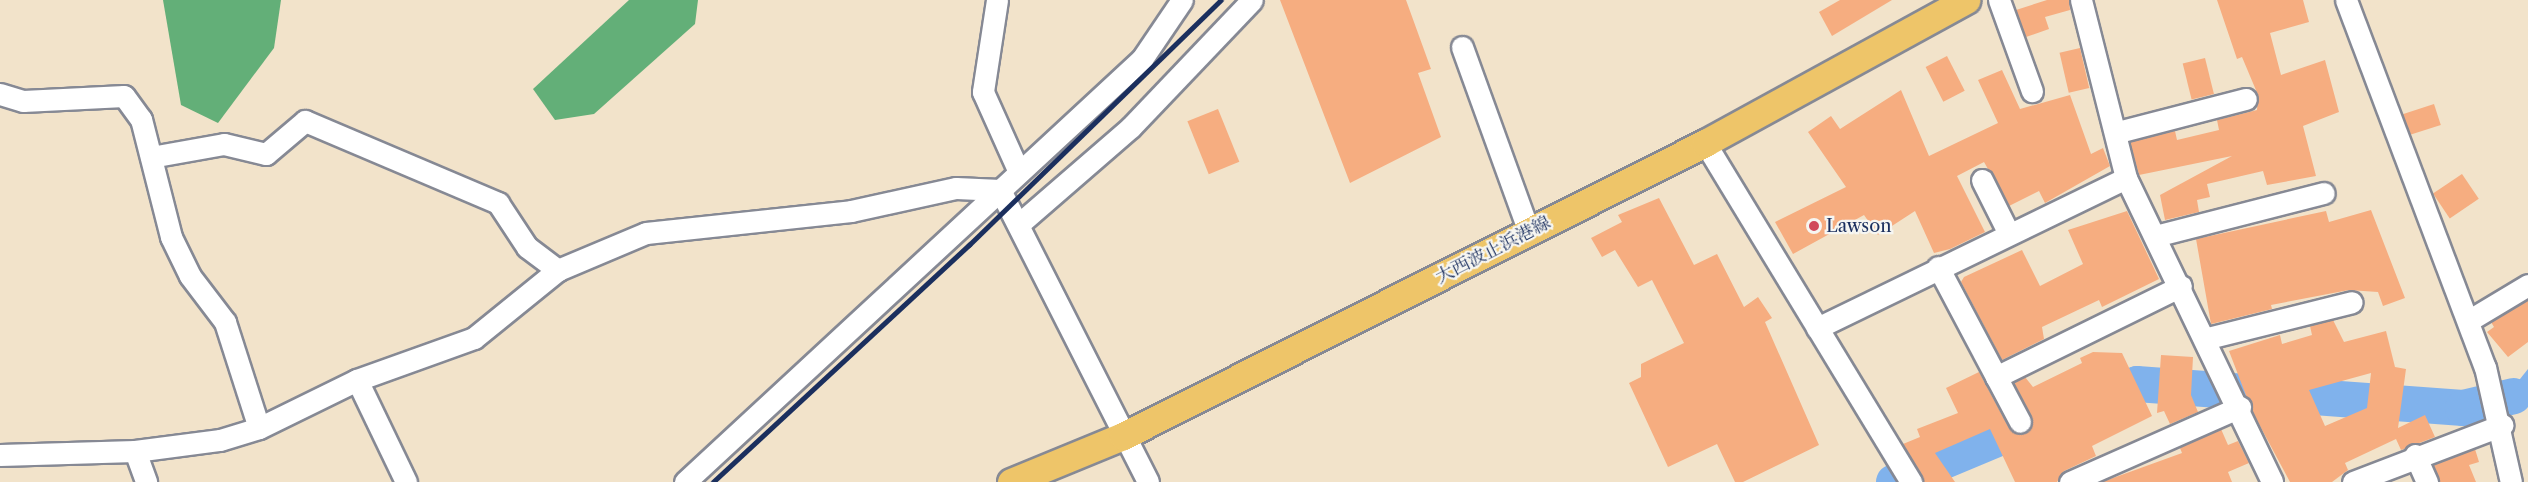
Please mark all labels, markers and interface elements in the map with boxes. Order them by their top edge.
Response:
street label: 大西波止浜港線 [1432,212,1554,288]
place label: Lawson [1826,215,1891,237]
marker: Lawson [1807,219,1821,233]

